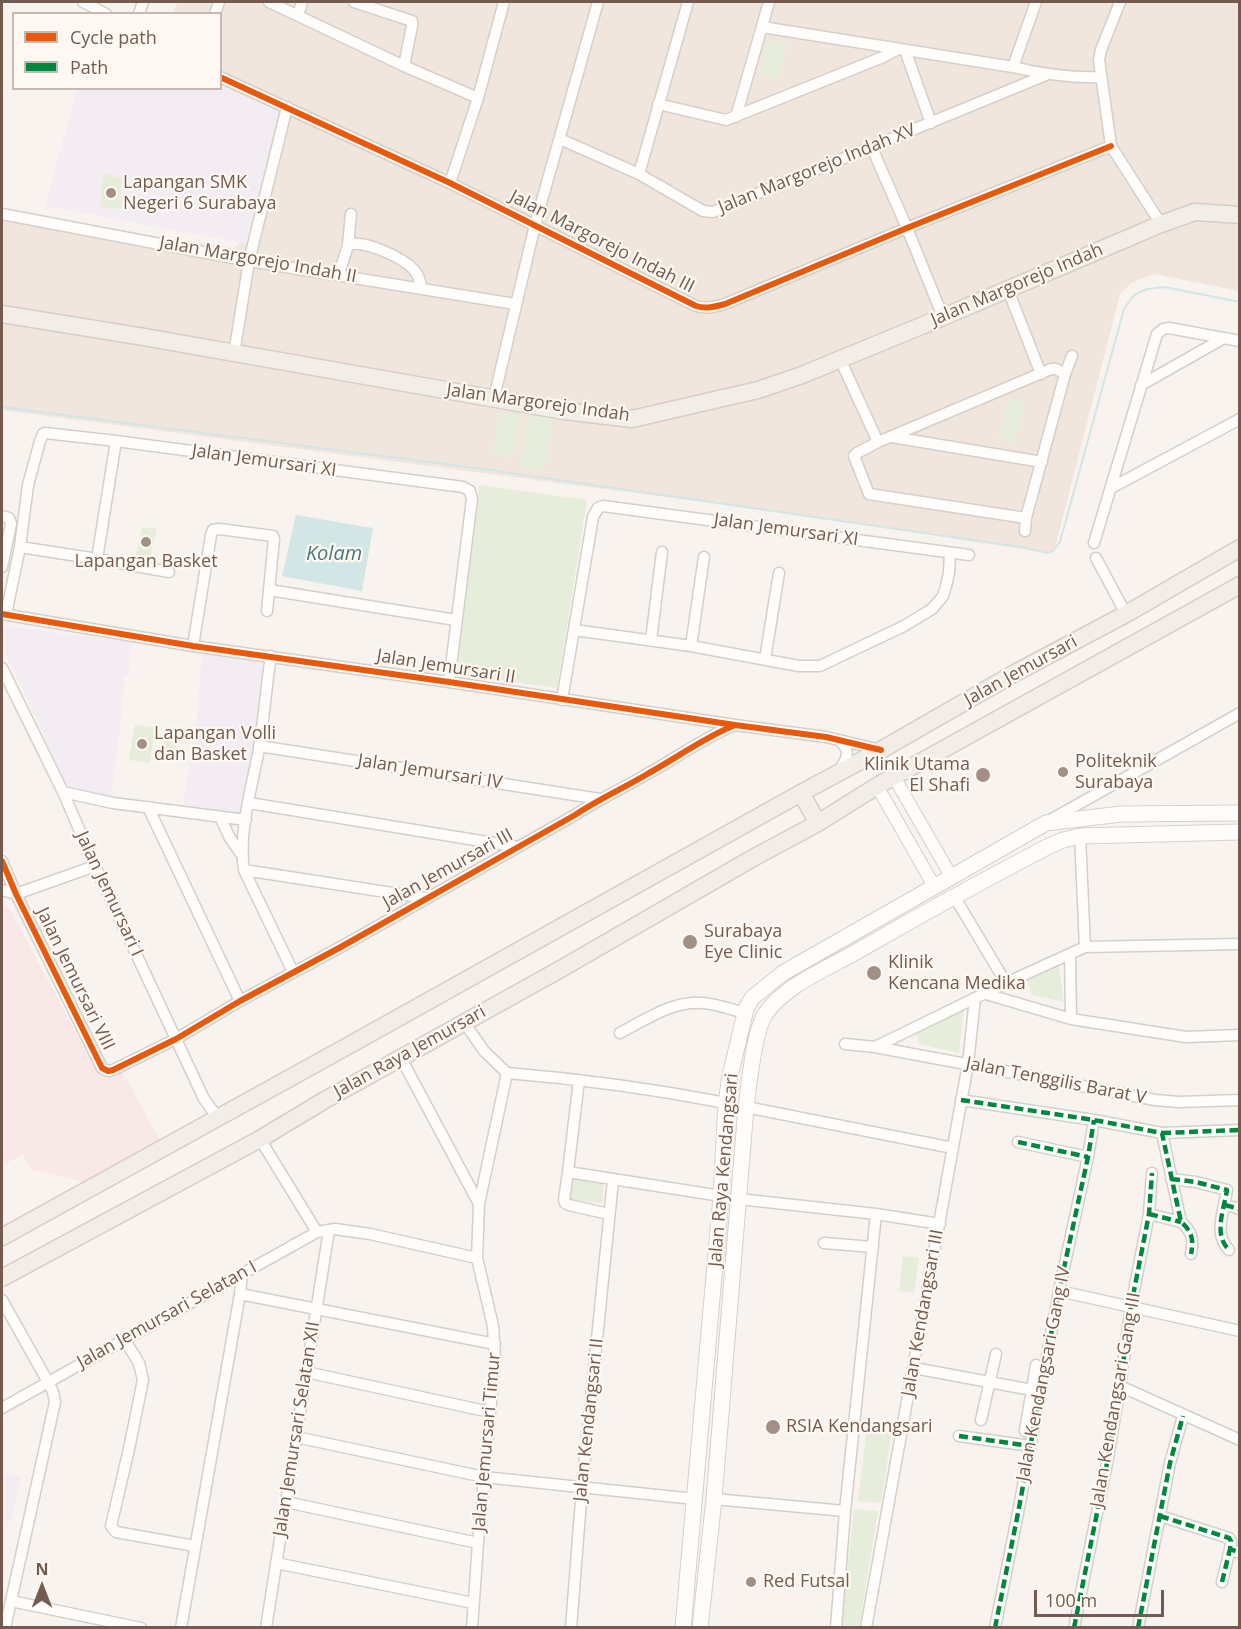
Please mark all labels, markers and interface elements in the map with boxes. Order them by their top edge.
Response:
legend [12,12,222,90]
text: Cycle path [70,25,157,49]
text: Path [70,55,108,79]
street label: Jalan Margorejo Indah XV [715,120,919,218]
place label: Lapangan SMK Negeri 6 Surabaya [123,172,276,214]
marker: Lapangan SMK Negeri 6 Surabaya [104,186,118,200]
street label: Jalan Margorejo Indah III [506,186,698,298]
street label: Jalan Margorejo Indah II [158,232,358,288]
street label: Jalan Margorejo Indah [928,239,1106,331]
street label: Jalan Margorejo Indah [445,379,631,427]
street label: Jalan Jemursari XI [190,440,338,482]
street label: Jalan Jemursari XI [712,509,860,551]
marker: Lapangan Basket [139,535,153,549]
water label: Kolam [306,542,362,566]
place label: Lapangan Basket [74,551,218,573]
street label: Jalan Jemursari [961,631,1081,711]
street label: Jalan Jemursari II [375,645,517,689]
place label: Lapangan Volli dan Basket [154,723,276,766]
marker: Lapangan Volli dan Basket [135,737,149,751]
street label: Jalan Jemursari IV [356,750,504,794]
place label: Politeknik Surabaya [1075,751,1157,794]
place label: Klinik Utama El Shafi [864,754,970,796]
marker: Politeknik Surabaya [1056,765,1070,779]
marker: Klinik Utama El Shafi [974,766,992,784]
street label: Jalan Jemursari III [379,824,517,914]
street label: Jalan Jemursari I [71,828,147,960]
street label: Jalan Jemursari VIII [31,904,119,1054]
place label: Surabaya Eye Clinic [704,921,782,964]
marker: Surabaya Eye Clinic [681,933,699,951]
place label: Klinik Kencana Medika [888,952,1026,994]
marker: Klinik Kencana Medika [865,964,883,982]
street label: Jalan Raya Jemursari [330,1001,490,1103]
street label: Jalan Tenggilis Barat V [964,1053,1148,1109]
street label: Jalan Raya Kendangsari [705,1072,743,1268]
street label: Jalan Kendangsari III [898,1228,948,1398]
street label: Jalan Jemursari Selatan I [73,1257,261,1373]
street label: Jalan Kendangsari Gang IV [1013,1265,1075,1483]
street label: Jalan Kendangsari Gang III [1086,1291,1146,1509]
street label: Jalan Jemursari Selatan XII [269,1320,325,1538]
street label: Jalan Kendangsari II [570,1337,608,1503]
street label: Jalan Jemursari Timur [468,1352,506,1532]
place label: RSIA Kendangsari [786,1416,933,1438]
marker: RSIA Kendangsari [764,1418,782,1436]
north arrow [12,1557,72,1617]
text: N [35,1558,49,1580]
place label: Red Futsal [763,1571,850,1593]
marker: Red Futsal [744,1575,758,1589]
scale bar [1037,1578,1168,1616]
text: 100 m [1045,1588,1097,1612]

